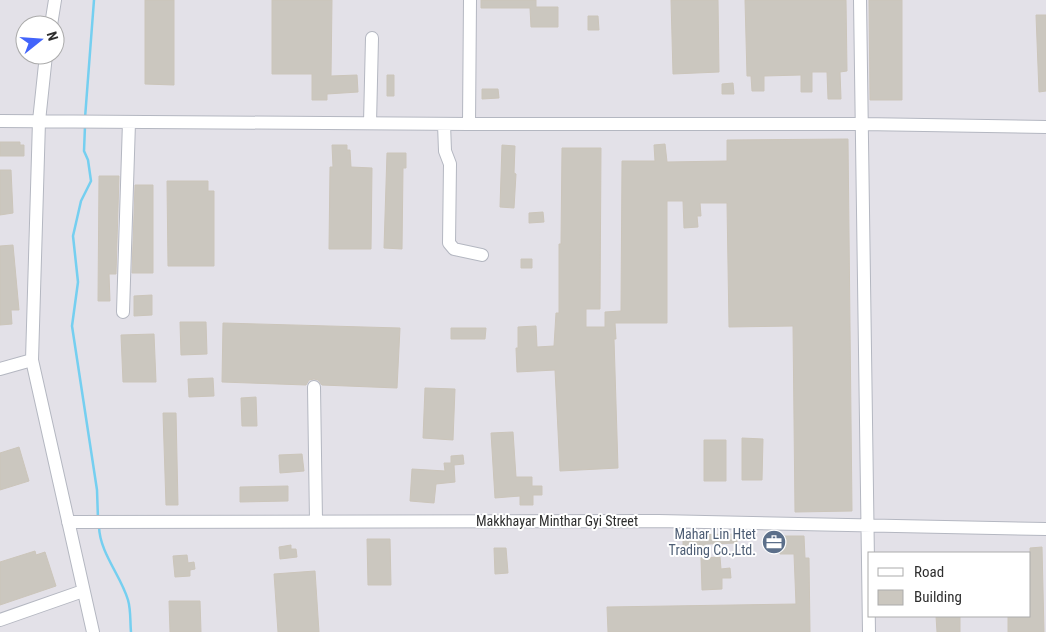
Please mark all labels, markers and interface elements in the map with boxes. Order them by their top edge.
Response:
north arrow [15,15,65,65]
text: N [44,30,61,43]
street label: Makkhayar Minthar Gyi Street [476,513,638,529]
place label: Mahar Lin Htet Trading Co.,Ltd. [669,526,756,558]
office icon: Mahar Lin Htet Trading Co.,Ltd. [761,529,787,555]
legend [868,552,1031,617]
text: Road [914,563,944,581]
text: Building [914,588,962,606]

